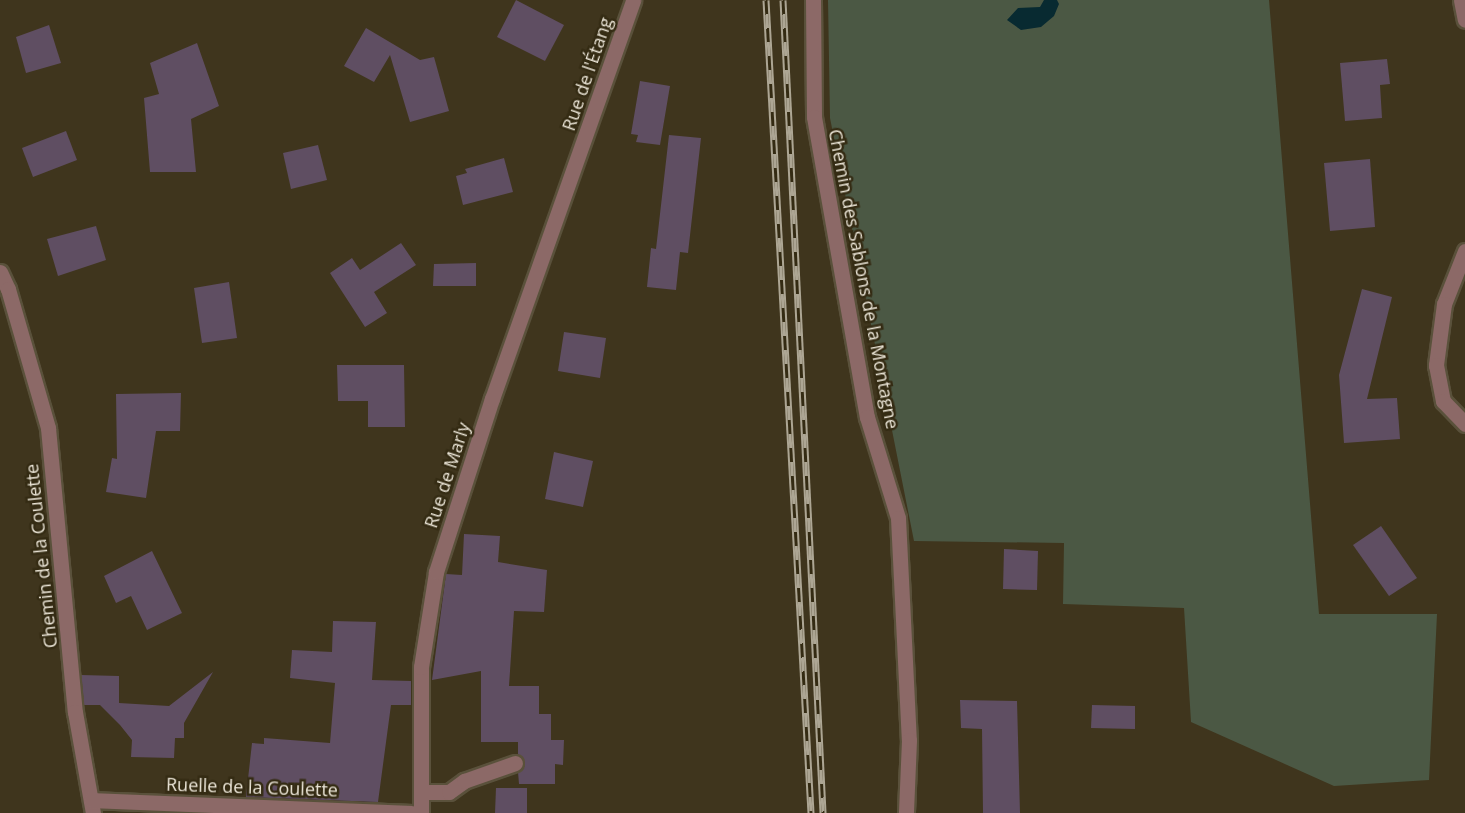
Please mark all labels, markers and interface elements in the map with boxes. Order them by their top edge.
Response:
street label: Rue de l'Étang [558,14,616,134]
street label: Chemin des Sablons de la Montagne [824,127,904,431]
street label: Rue de Marly [420,419,474,531]
street label: Chemin de la Coulette [21,463,61,649]
street label: Ruelle de la Coulette [166,773,338,801]

